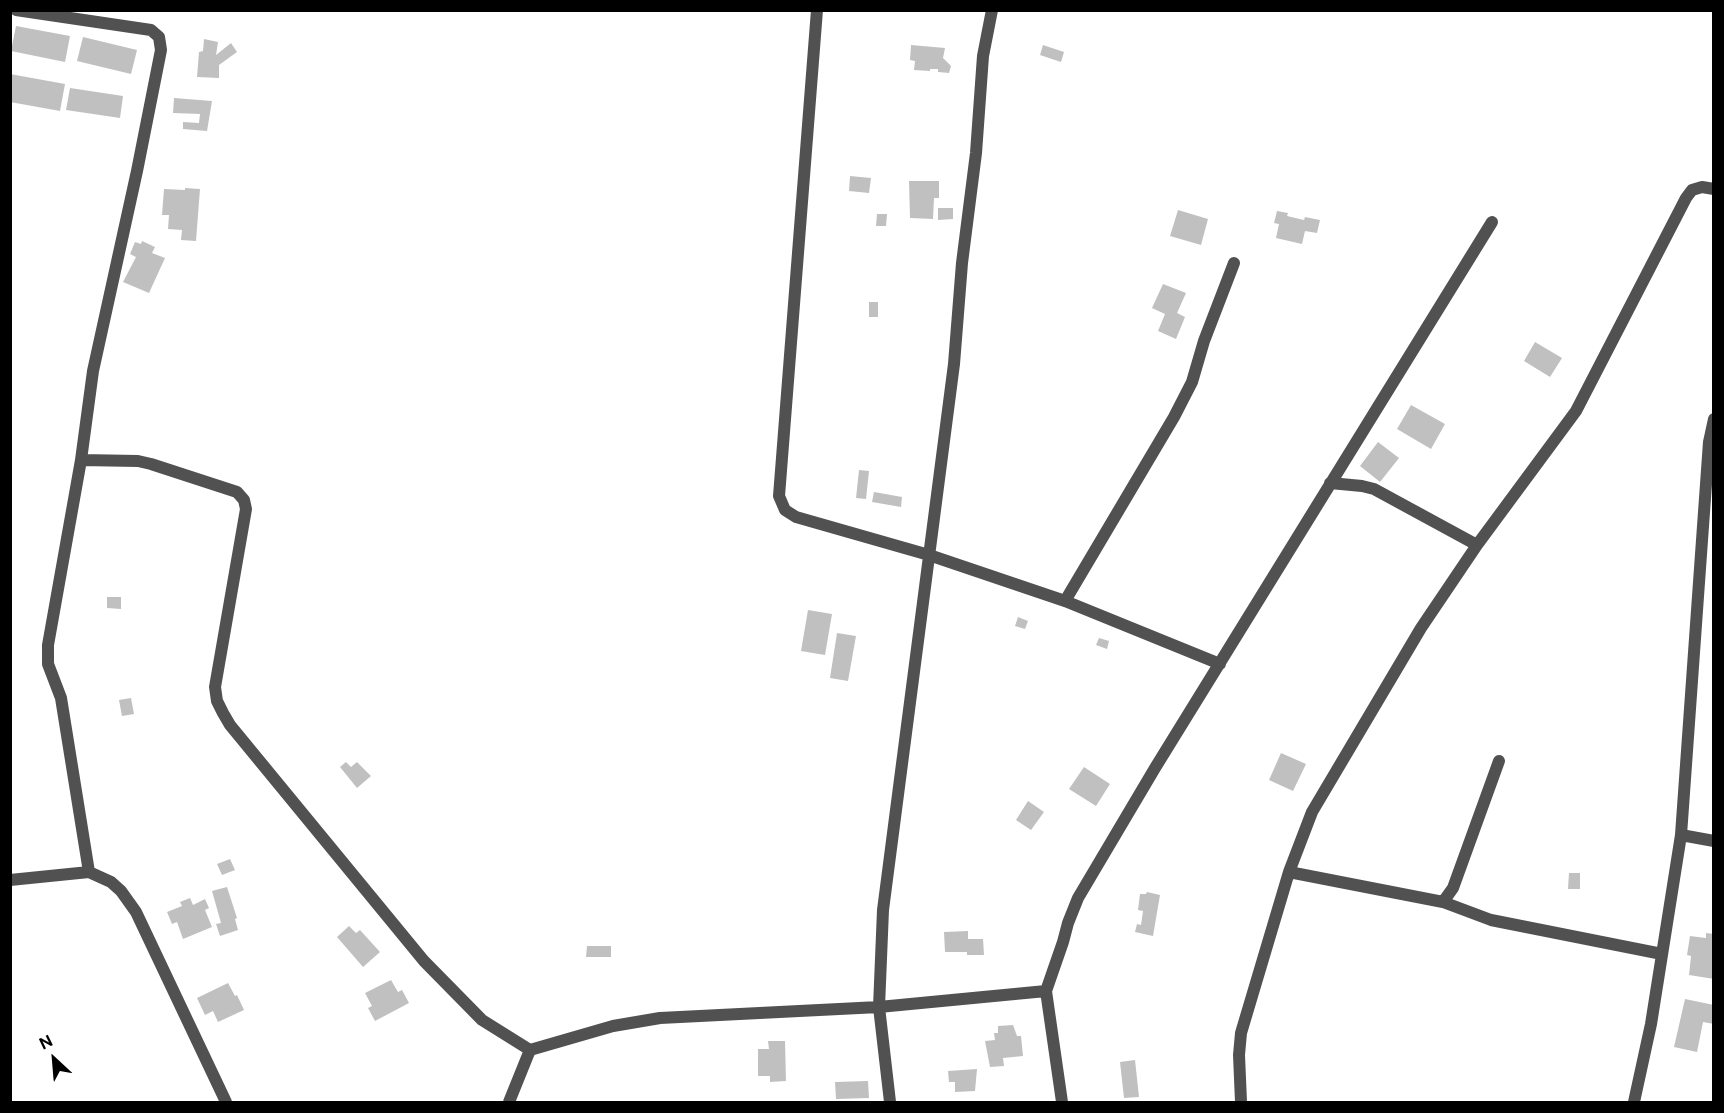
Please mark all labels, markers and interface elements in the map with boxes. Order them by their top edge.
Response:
north arrow [24,1029,84,1089]
text: N [36,1031,56,1054]

